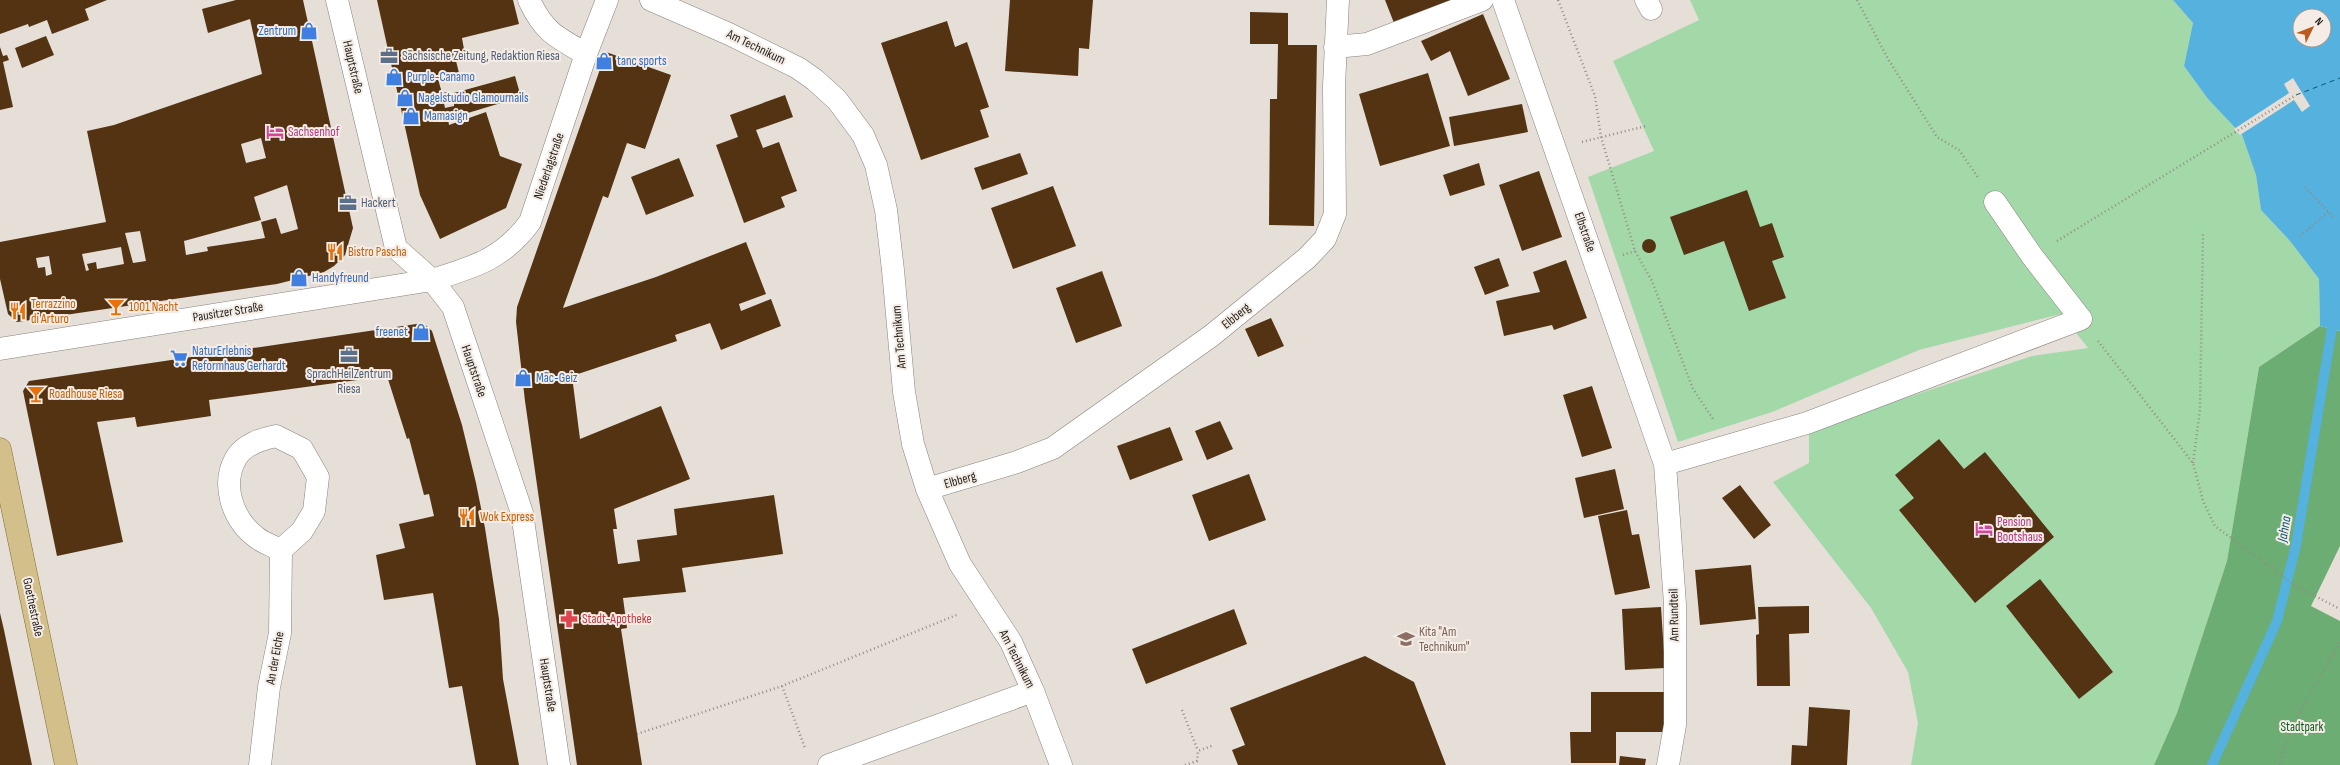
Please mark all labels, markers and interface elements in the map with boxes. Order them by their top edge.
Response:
north arrow [2292,8,2332,48]
text: N [2312,15,2326,28]
shop icon: Zentrum [299,21,319,41]
place label: Zentrum [259,23,296,39]
street label: Am Technikum [723,25,788,68]
street label: Hauptstraße [339,39,367,95]
office icon: Sächsische Zeitung, Redaktion Riesa [379,46,399,66]
place label: Sächsische Zeitung, Redaktion Riesa [402,48,560,64]
shop icon: tanc sports [594,51,614,71]
place label: tanc sports [617,53,667,69]
shop icon: Purple-Canamo [384,67,404,87]
place label: Purple-Canamo [407,69,475,85]
shop icon: Nagelstudio Glamournails [395,88,415,108]
place label: Nagelstudio Glamournails [418,90,529,106]
shop icon: Mamasign [401,106,421,126]
place label: Mamasign [424,108,468,124]
hotel icon: Sachsenhof [265,122,285,142]
place label: Sachsenhof [288,124,340,140]
street label: Niederlagstraße [530,131,568,201]
office icon: Hackert [338,193,358,213]
place label: Hackert [361,195,396,211]
street label: Elbstraße [1571,210,1599,254]
restaurant icon: Bistro Pascha [325,242,345,262]
place label: Bistro Pascha [348,244,407,260]
shop icon: Handyfreund [289,268,309,288]
place label: Handyfreund [312,270,369,286]
place label: Terrazzino di Arturo [31,296,76,327]
bar icon: 1001 Nacht [106,297,126,317]
place label: 1001 Nacht [129,299,178,315]
street label: Pausitzer Straße [192,299,264,325]
street label: Elbberg [1218,300,1254,332]
restaurant icon: Terrazzino di Arturo [8,301,28,321]
street label: Am Technikum [888,305,910,370]
shop icon: freenet [411,322,431,342]
place label: freenet [376,324,408,340]
place label: NaturErlebnis Reformhaus Gerhardt [192,343,286,374]
street label: Hauptstraße [458,343,490,399]
office icon: SprachHeilZentrum Riesa [339,345,359,365]
supermarket icon: NaturErlebnis Reformhaus Gerhardt [169,348,189,368]
place label: SprachHeilZentrum Riesa [307,366,391,397]
shop icon: Mäc-Geiz [513,368,533,388]
place label: Mäc-Geiz [536,370,578,386]
bar icon: Roadhouse Riesa [26,384,46,404]
place label: Roadhouse Riesa [49,386,122,402]
street label: Elbberg [942,468,978,492]
restaurant icon: Wok Express [457,507,477,527]
place label: Wok Express [480,509,535,525]
place label: Pension Bootshaus [1997,514,2043,545]
water label: Jahna [2273,514,2295,544]
hotel icon: Pension Bootshaus [1974,519,1994,539]
street label: Goethestraße [19,576,47,638]
street label: Am Rundteil [1666,589,1682,642]
pharmacy icon: Stadt-Apotheke [559,609,579,629]
place label: Stadt-Apotheke [582,611,652,627]
place label: Kita "Am Technikum" [1419,624,1470,655]
street label: Am Technikum [995,626,1039,691]
school or university icon: Kita "Am Technikum" [1396,629,1416,649]
street label: An der Eiche [262,630,288,687]
street label: Hauptstraße [536,657,560,713]
park label: Stadtpark [2281,719,2323,735]

